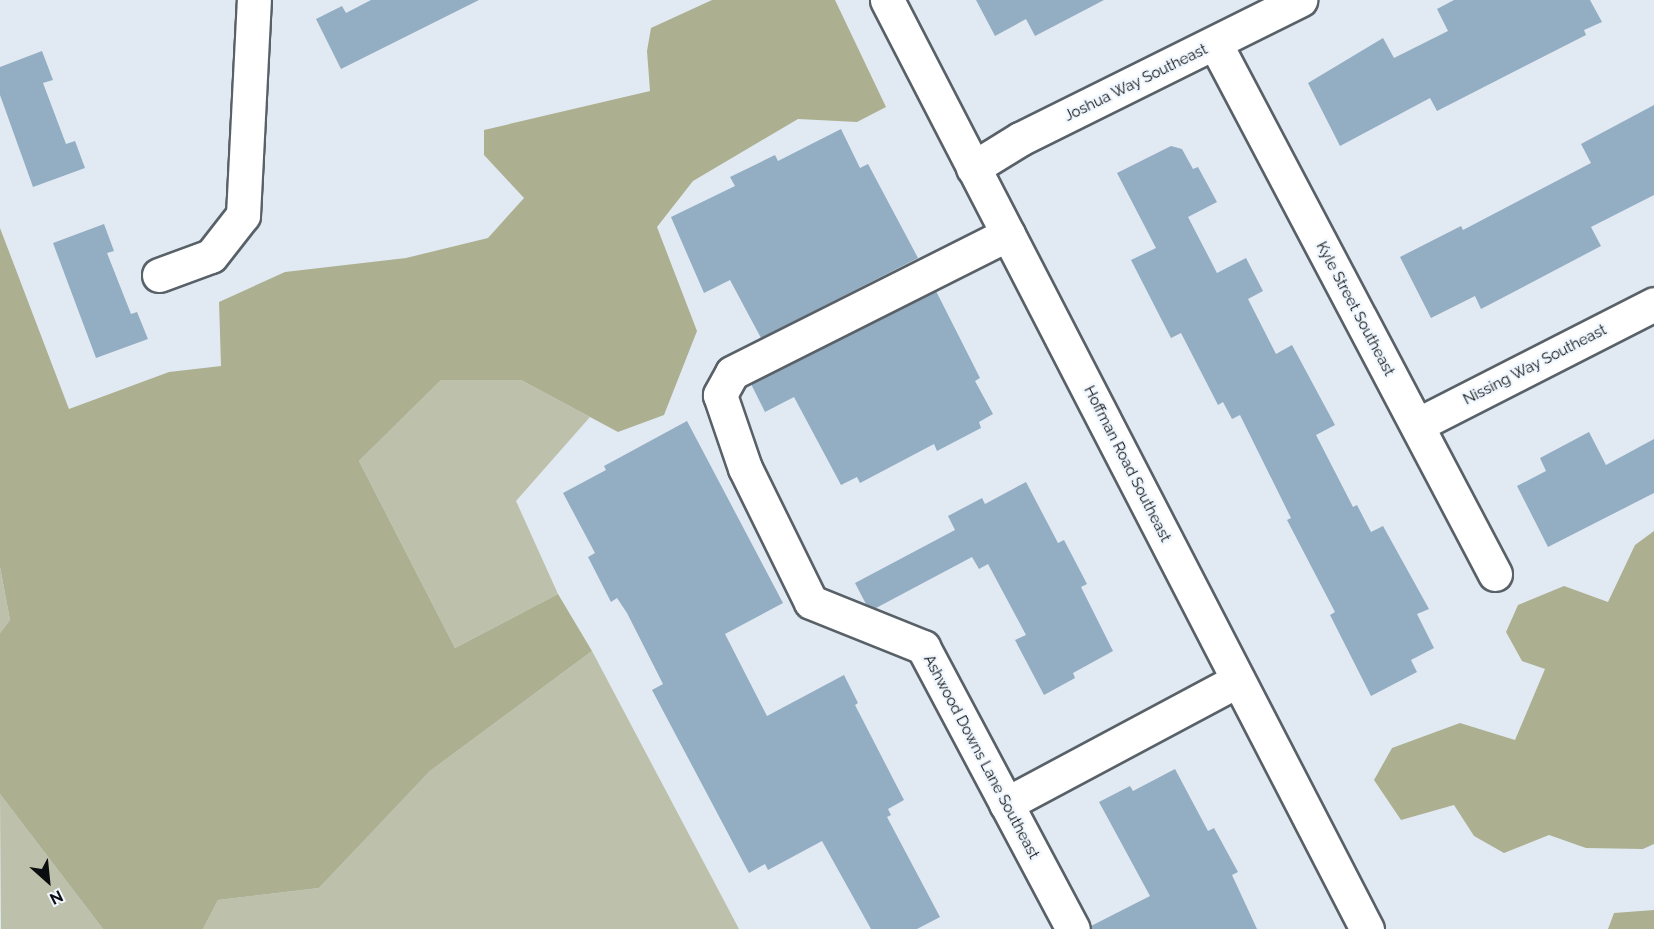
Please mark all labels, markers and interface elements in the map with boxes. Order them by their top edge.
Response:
street label: Joshua Way Southeast [1061,40,1211,126]
street label: Kyle Street Southeast [1312,239,1398,379]
street label: Nissing Way Southeast [1460,321,1610,409]
street label: Hoffman Road Southeast [1080,383,1174,545]
street label: Ashwood Downs Lane Southeast [919,652,1043,862]
north arrow [18,851,78,911]
text: N [47,886,66,909]

